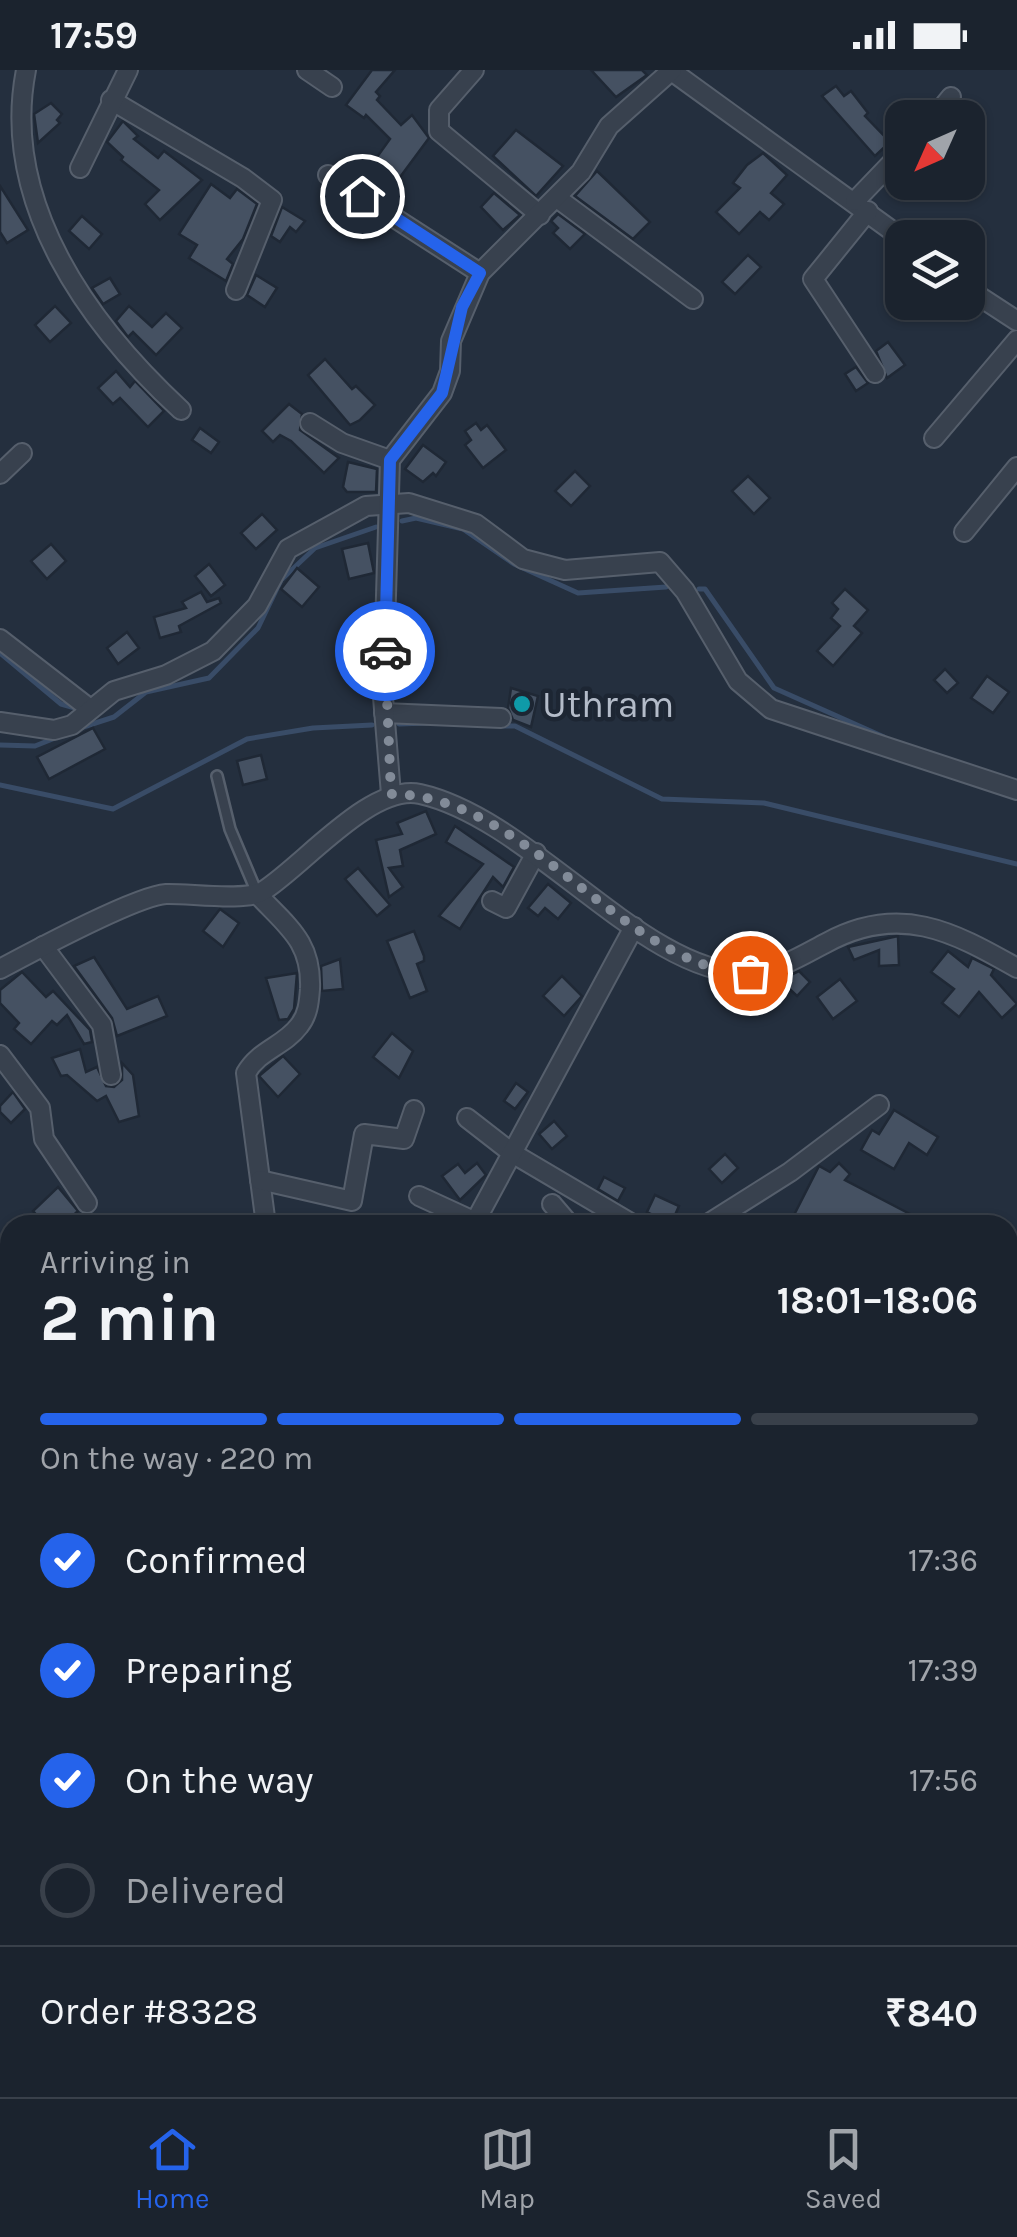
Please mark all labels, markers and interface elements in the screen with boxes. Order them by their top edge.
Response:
text: 17:59 [50,13,138,58]
north arrow [885,100,985,200]
map controls [885,100,985,320]
pin [320,154,405,239]
icon: home [335,169,390,224]
button: layers [885,220,985,320]
courier [335,601,435,701]
icon: car [358,624,413,679]
place label: Uthram [542,682,674,727]
marker: Uthram [511,693,533,715]
pin [708,931,793,1016]
icon: bag [723,946,778,1001]
text: Arriving in [40,1244,191,1281]
text: 18:01–18:06 [777,1278,978,1323]
text: 2 min [40,1280,219,1356]
text: On the way · 220 m [40,1440,313,1477]
icon: check [40,1533,95,1588]
text: Confirmed [125,1538,308,1583]
text: 17:36 [908,1542,978,1579]
icon: check [40,1643,95,1698]
text: Preparing [125,1648,292,1693]
text: 17:39 [908,1652,978,1689]
icon: check [40,1753,95,1808]
text: On the way [125,1758,313,1803]
text: 17:56 [909,1762,978,1799]
text: Delivered [125,1868,286,1913]
text: Order #8328 [40,1989,258,2034]
text: ₹840 [885,1991,978,2036]
tab: Home [135,2122,210,2215]
tab: Map [479,2122,535,2215]
tab: Saved [805,2122,882,2215]

